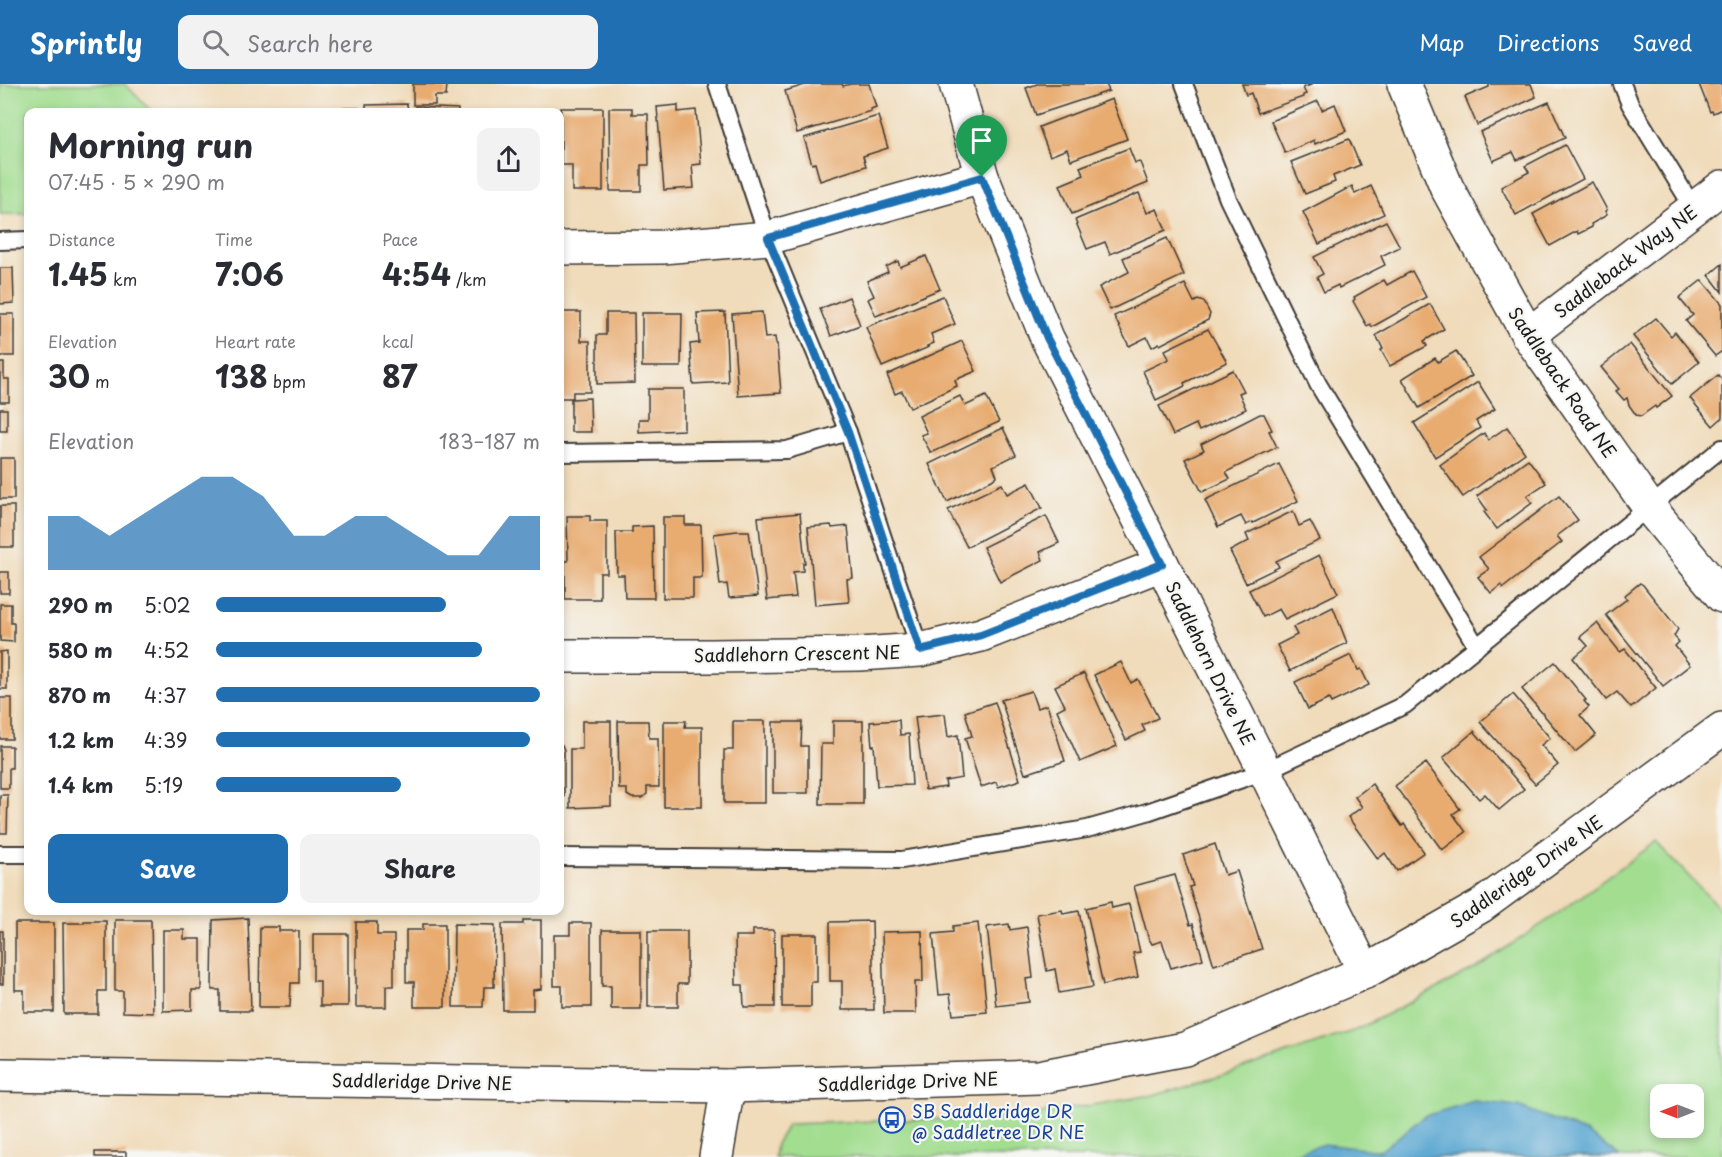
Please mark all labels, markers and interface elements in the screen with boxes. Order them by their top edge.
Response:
search box [178,15,598,69]
text: Sprintly [30,21,142,64]
icon: search [199,26,232,59]
text: Search here [247,26,373,59]
text: Map [1419,26,1464,58]
text: Directions [1497,26,1599,58]
text: Saved [1632,26,1692,58]
pin [956,115,1007,177]
text: Morning run [48,119,253,169]
icon: arrive [965,124,998,157]
button: share [477,128,540,191]
text: 07:45 · 5 × 290 m [48,167,225,197]
street label: Saddleback Way NE [1548,198,1702,324]
text: Distance [48,227,115,251]
text: Time [215,227,253,251]
text: Pace [382,227,418,251]
text: 1.45 [48,251,108,296]
text: 7:06 [215,251,284,296]
text: 4:54 [382,251,451,296]
text: km [108,267,137,291]
text: /km [451,267,487,291]
street label: Saddleback Road NE [1502,301,1624,463]
text: Elevation [48,329,117,353]
text: Heart rate [215,329,296,353]
text: kcal [382,329,414,353]
text: 30 [48,353,90,398]
text: 138 [215,353,268,398]
text: 87 [382,353,418,398]
text: m [90,369,110,393]
text: bpm [268,369,306,393]
text: Elevation [48,426,134,456]
text: 183–187 m [439,426,540,456]
street label: Saddlehorn Drive NE [1160,576,1262,750]
text: 290 m [48,590,113,620]
text: 5:02 [144,590,191,620]
text: 580 m [48,635,113,665]
text: 4:52 [144,635,189,665]
street label: Saddlehorn Crescent NE [693,638,901,668]
text: 870 m [48,680,111,710]
text: 4:37 [144,680,186,710]
text: 1.2 km [48,725,114,755]
text: 4:39 [144,725,187,755]
text: 1.4 km [48,770,114,800]
text: 5:19 [144,770,183,800]
street label: Saddleridge Drive NE [1444,808,1608,934]
button: Save [48,834,288,903]
button: Share [300,834,540,903]
street label: Saddleridge Drive NE [817,1064,999,1098]
street label: Saddleridge Drive NE [331,1066,513,1096]
north arrow [1650,1084,1704,1138]
map controls [1650,1084,1704,1138]
place label: SB Saddleridge DR @ Saddletree DR NE [912,1097,1085,1145]
bus stop icon: SB Saddleridge DR @ Saddletree DR NE [877,1105,907,1135]

